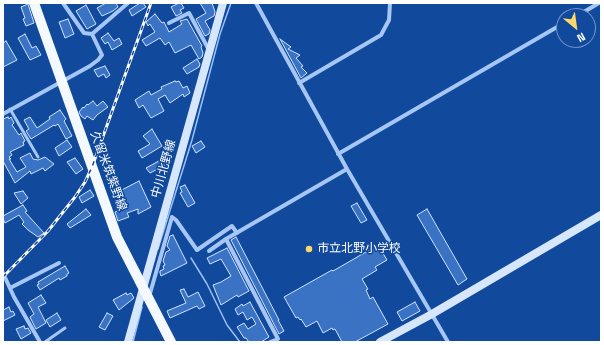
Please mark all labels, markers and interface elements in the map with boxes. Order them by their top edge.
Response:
north arrow [556,8,596,48]
text: N [575,30,588,46]
street label: 久留米筑紫野線 [87,129,129,213]
street label: 中川北野線 [149,138,179,200]
place label: 市立北野小学校 [317,242,401,256]
marker: 市立北野小学校 [304,244,314,254]

